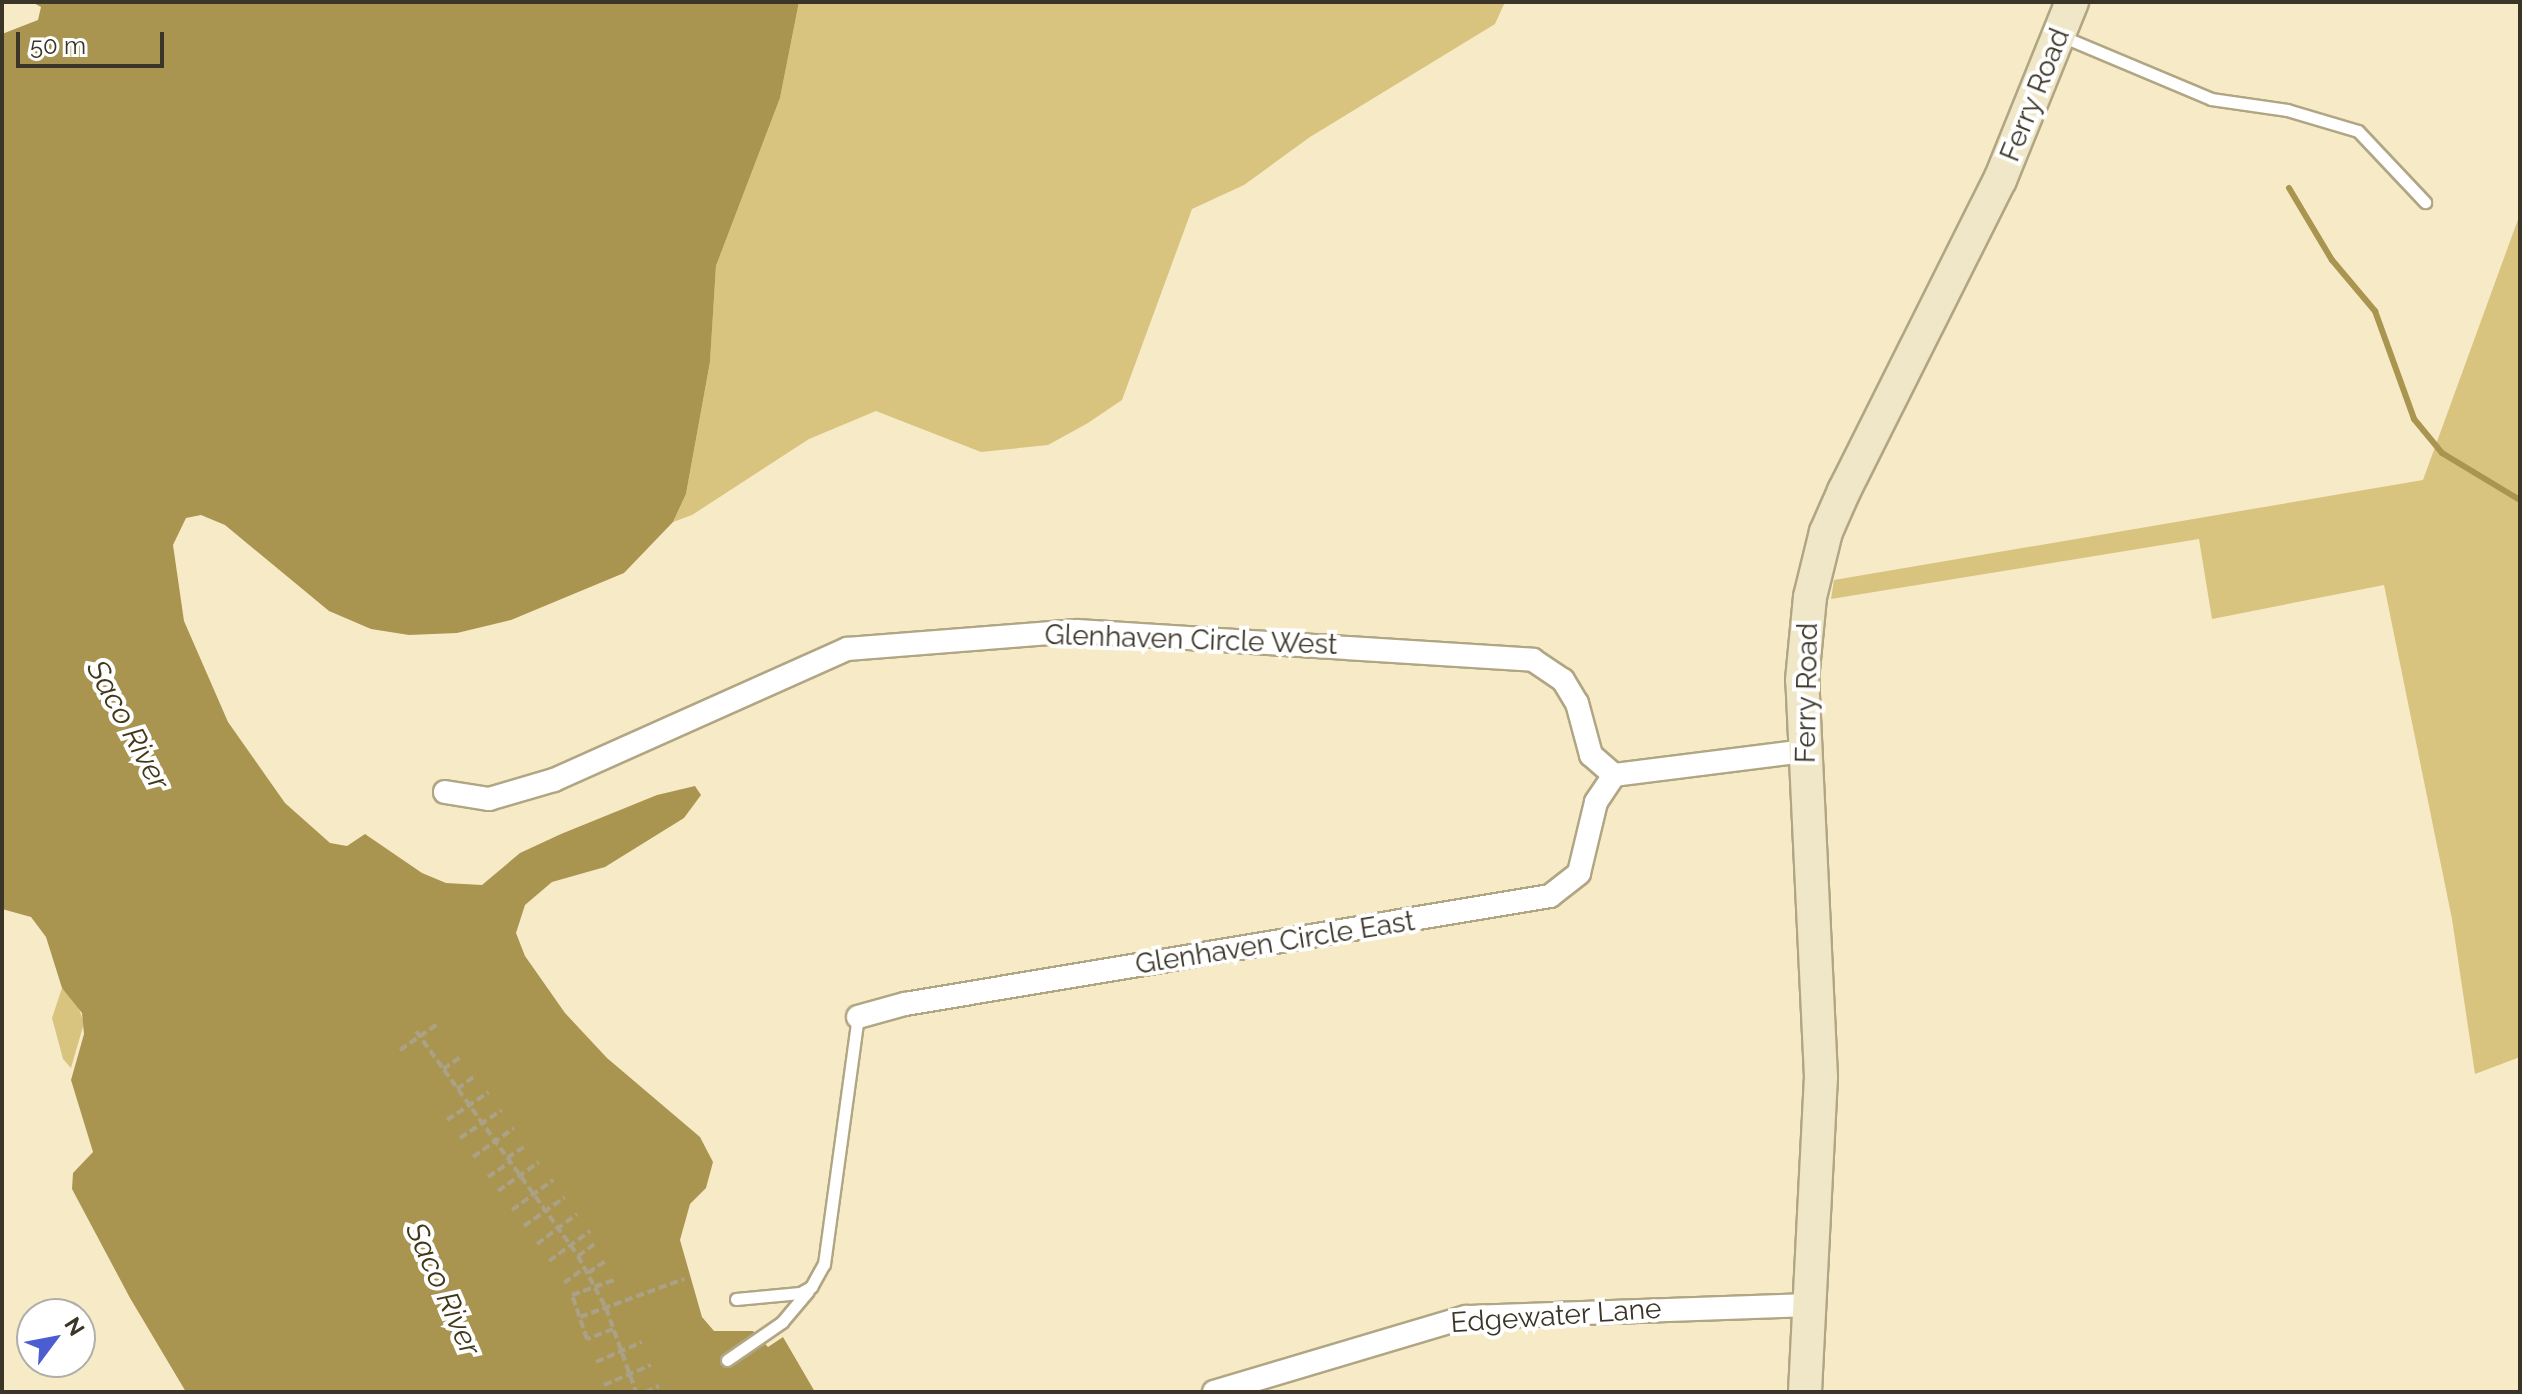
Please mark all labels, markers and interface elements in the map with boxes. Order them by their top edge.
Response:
scale bar [20,16,168,66]
street label: Ferry Road [1993,23,2077,167]
text: 50 m [30,31,86,60]
street label: Glenhaven Circle West [1044,618,1338,662]
street label: Ferry Road [1789,622,1825,764]
water label: Saco River [79,654,177,796]
street label: Glenhaven Circle East [1133,904,1417,982]
water label: Saco River [398,1217,488,1361]
street label: Edgewater Lane [1449,1292,1663,1340]
north arrow [16,1298,96,1378]
text: N [59,1312,90,1340]

